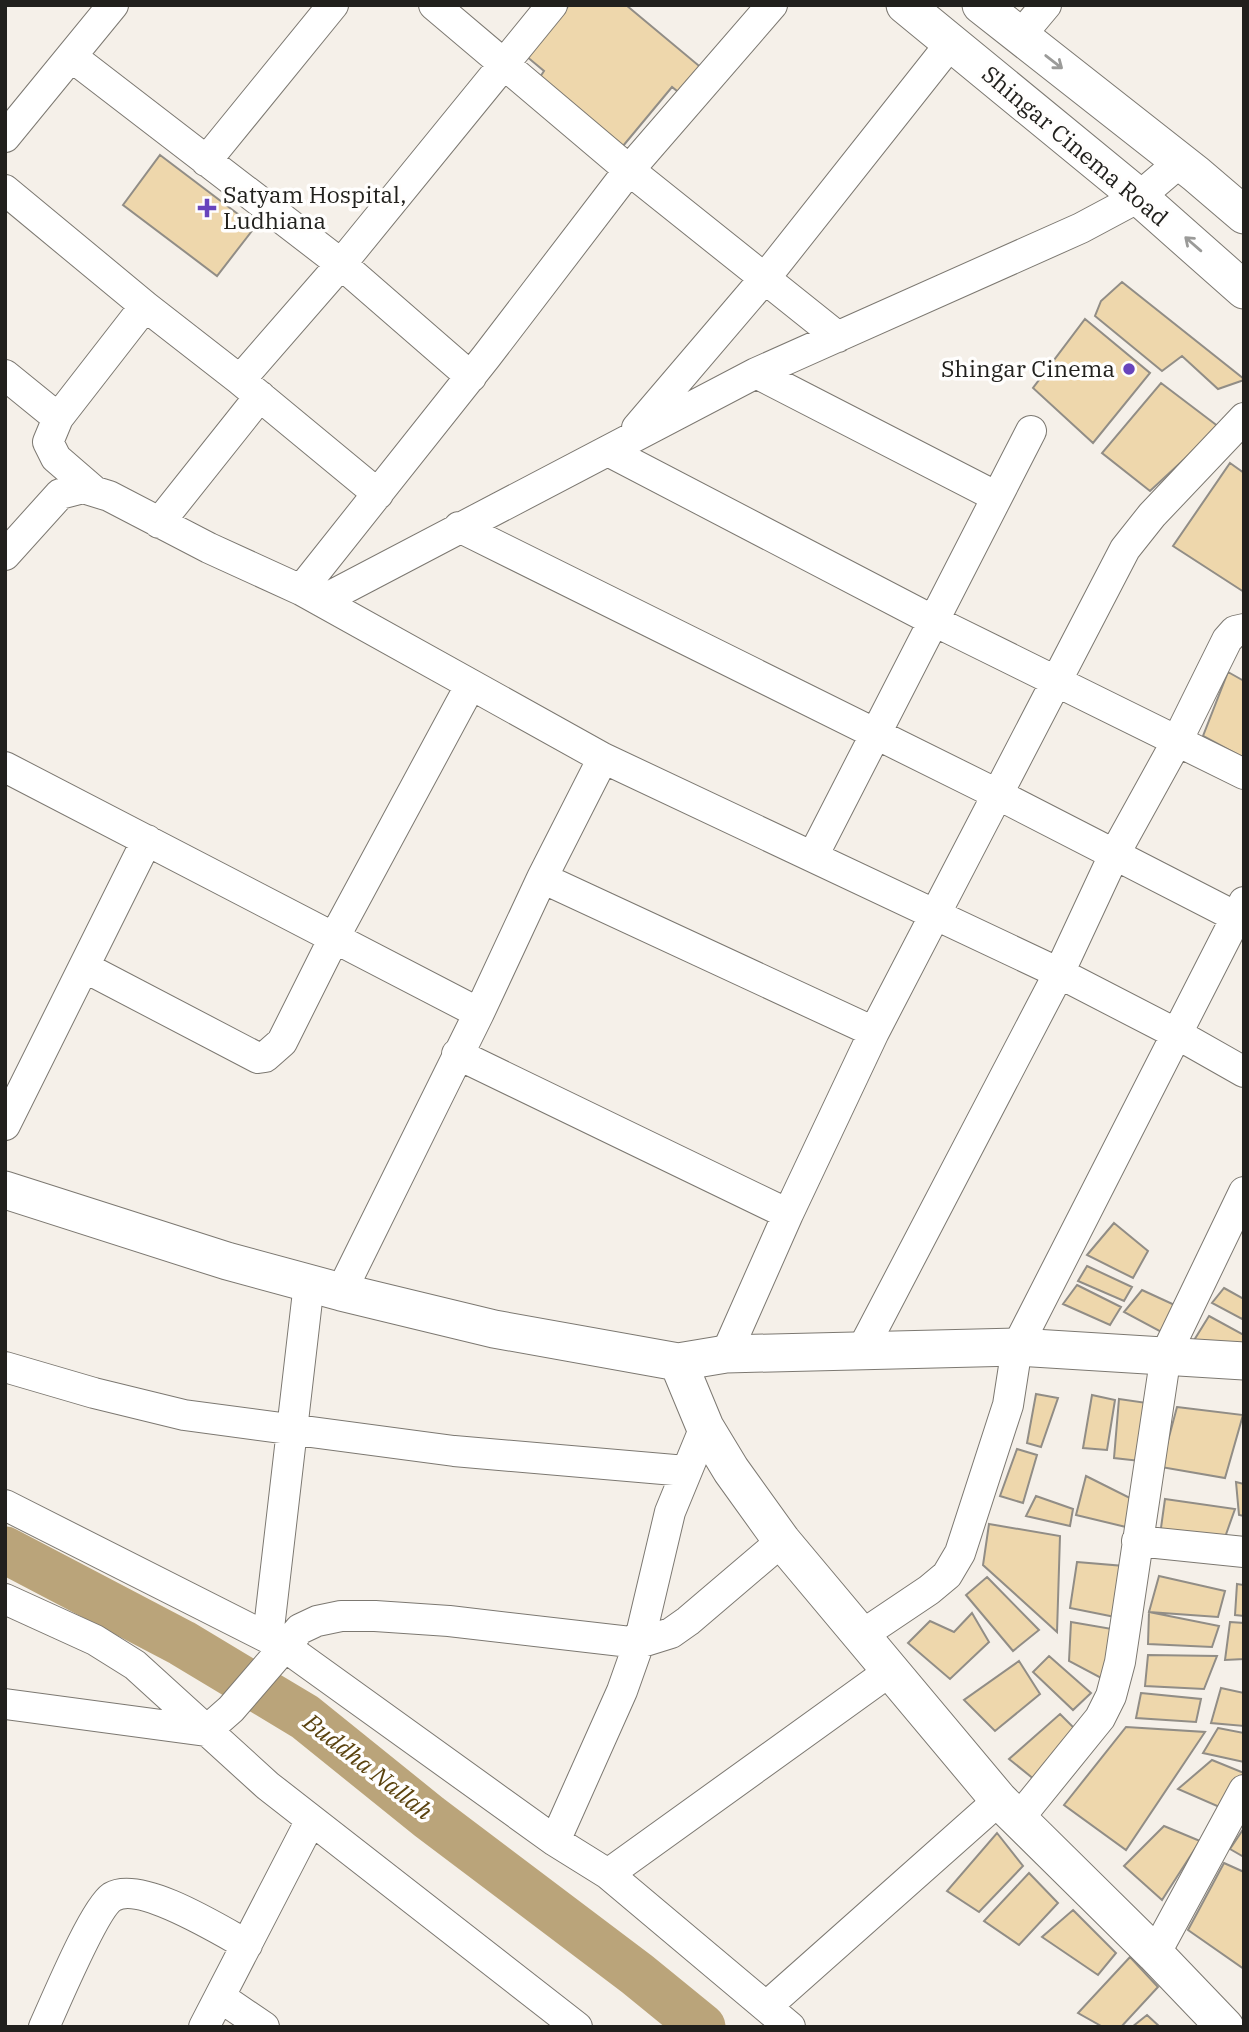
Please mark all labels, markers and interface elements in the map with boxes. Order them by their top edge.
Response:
one-way arrow [1044,55,1062,70]
street label: Shingar Cinema Road [976,58,1175,232]
place label: Satyam Hospital, Ludhiana [223,179,406,235]
marker: Satyam Hospital, Ludhiana [197,198,217,218]
one-way arrow [1184,236,1202,252]
place label: Shingar Cinema [941,353,1115,383]
marker: Shingar Cinema [1121,361,1137,377]
water label: Buddha Nallah [297,1705,440,1827]

